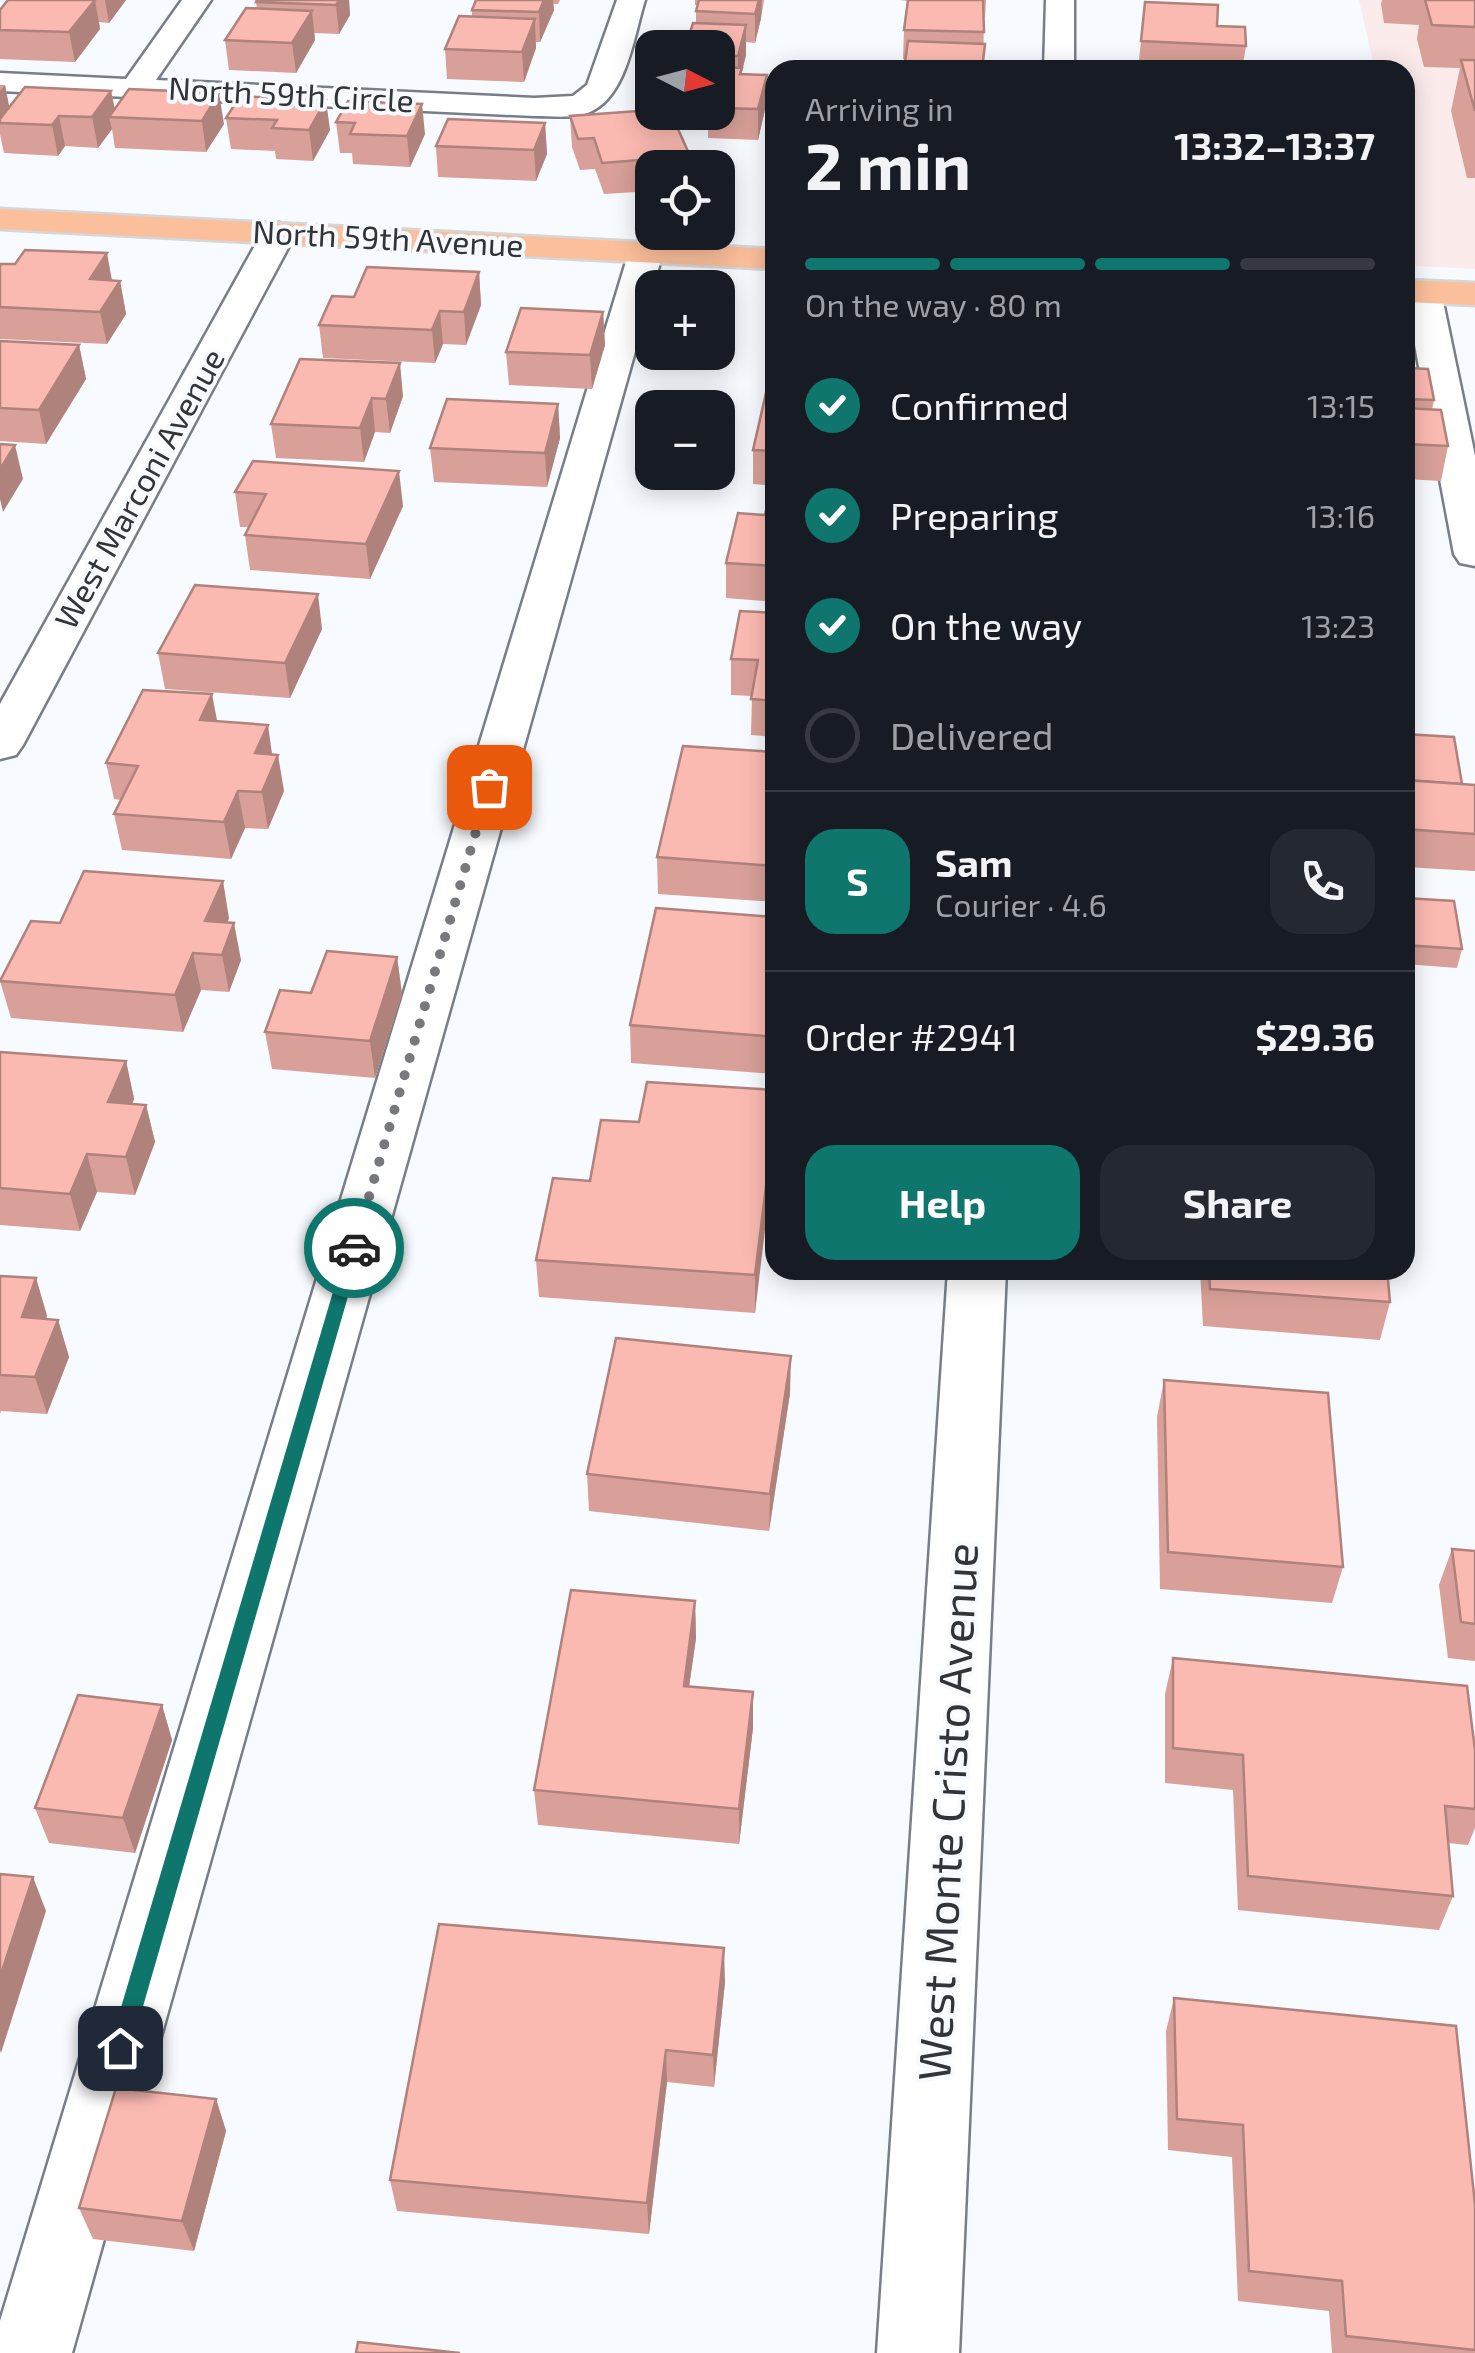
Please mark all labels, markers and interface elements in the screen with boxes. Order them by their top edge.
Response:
north arrow [635,30,735,130]
map controls [635,30,735,490]
street label: North 59th Circle [167,68,415,118]
text: Arriving in [805,89,954,127]
text: 13:32–13:37 [1174,122,1375,168]
text: 2 min [805,125,971,203]
button: locate [635,150,735,250]
street label: North 59th Avenue [252,211,525,263]
button: + [635,270,735,370]
text: On the way · 80 m [805,285,1062,323]
street label: West Marconi Avenue [45,341,231,635]
icon: check [805,378,860,433]
text: Confirmed [890,382,1069,428]
text: 13:15 [1307,386,1375,424]
button: − [635,390,735,490]
icon: check [805,488,860,543]
text: Preparing [890,492,1058,538]
text: 13:16 [1306,496,1375,534]
icon: check [805,598,860,653]
text: On the way [890,602,1082,648]
text: 13:23 [1301,606,1375,644]
text: Delivered [890,712,1054,758]
pin [447,745,532,830]
icon: bag [462,760,517,815]
button: phone [1270,829,1375,934]
text: Sam [935,839,1012,885]
text: S [846,858,869,904]
text: Courier · 4.6 [935,885,1107,923]
text: Order #2941 [805,1013,1018,1059]
text: $29.36 [1255,1013,1375,1059]
button: Help [805,1145,1080,1260]
button: Share [1100,1145,1375,1260]
courier [304,1198,404,1298]
icon: car [327,1221,382,1276]
street label: West Monte Cristo Avenue [905,1541,987,2082]
pin [78,2006,163,2091]
icon: home [93,2021,148,2076]

